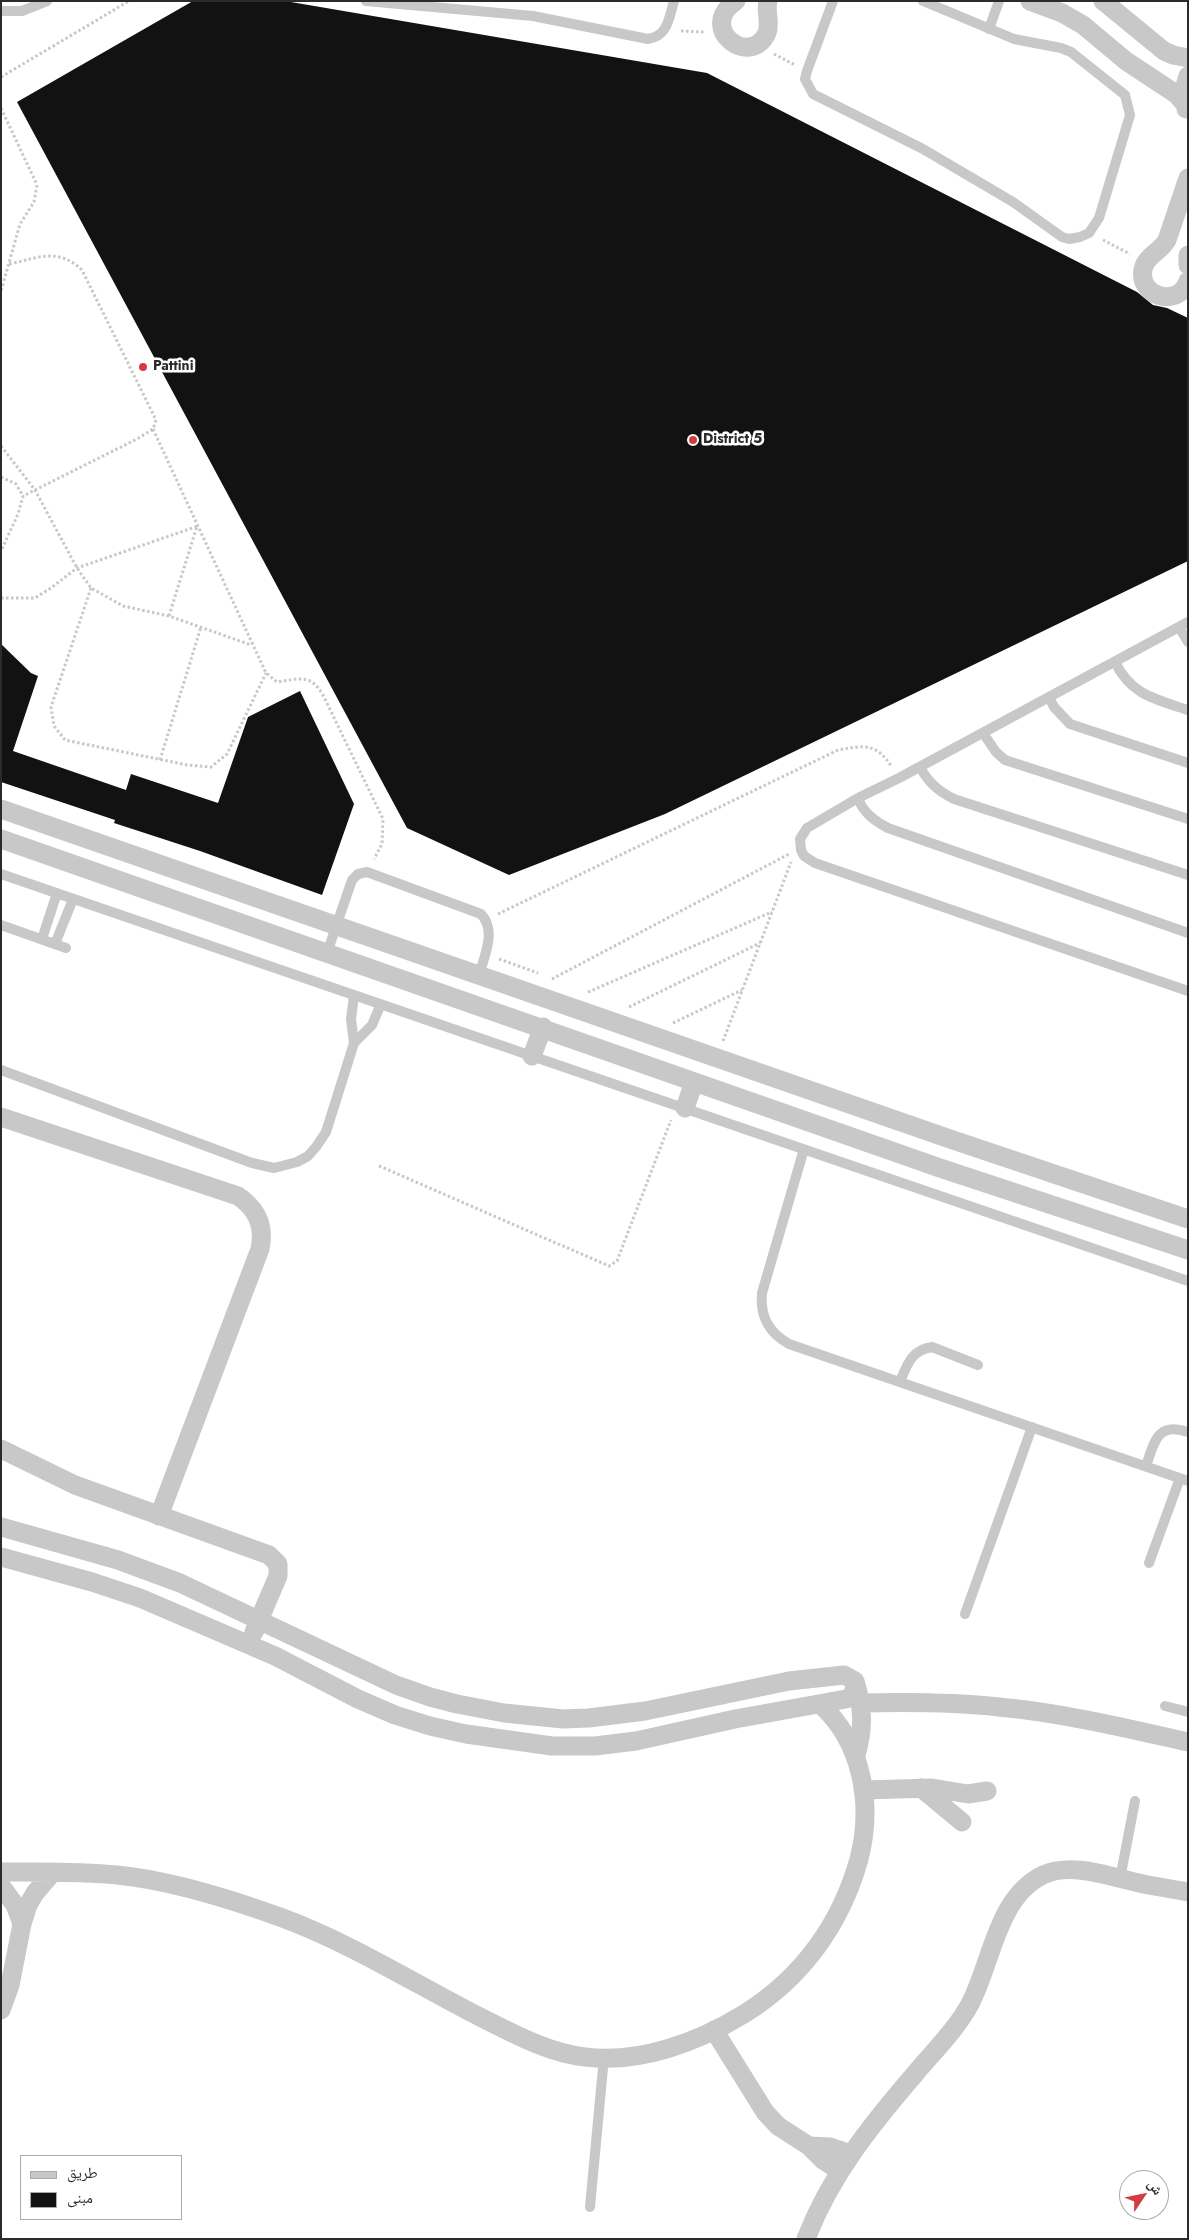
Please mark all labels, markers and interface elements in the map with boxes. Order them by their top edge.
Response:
place label: Pattini [153,359,194,375]
marker: Pattini [137,361,149,373]
place label: District 5 [703,432,762,448]
marker: District 5 [687,434,699,446]
legend [20,2155,182,2220]
text: طريق [67,2162,98,2184]
north arrow [1119,2170,1169,2220]
text: ش [1143,2175,1168,2199]
text: مبنى [67,2187,93,2209]

